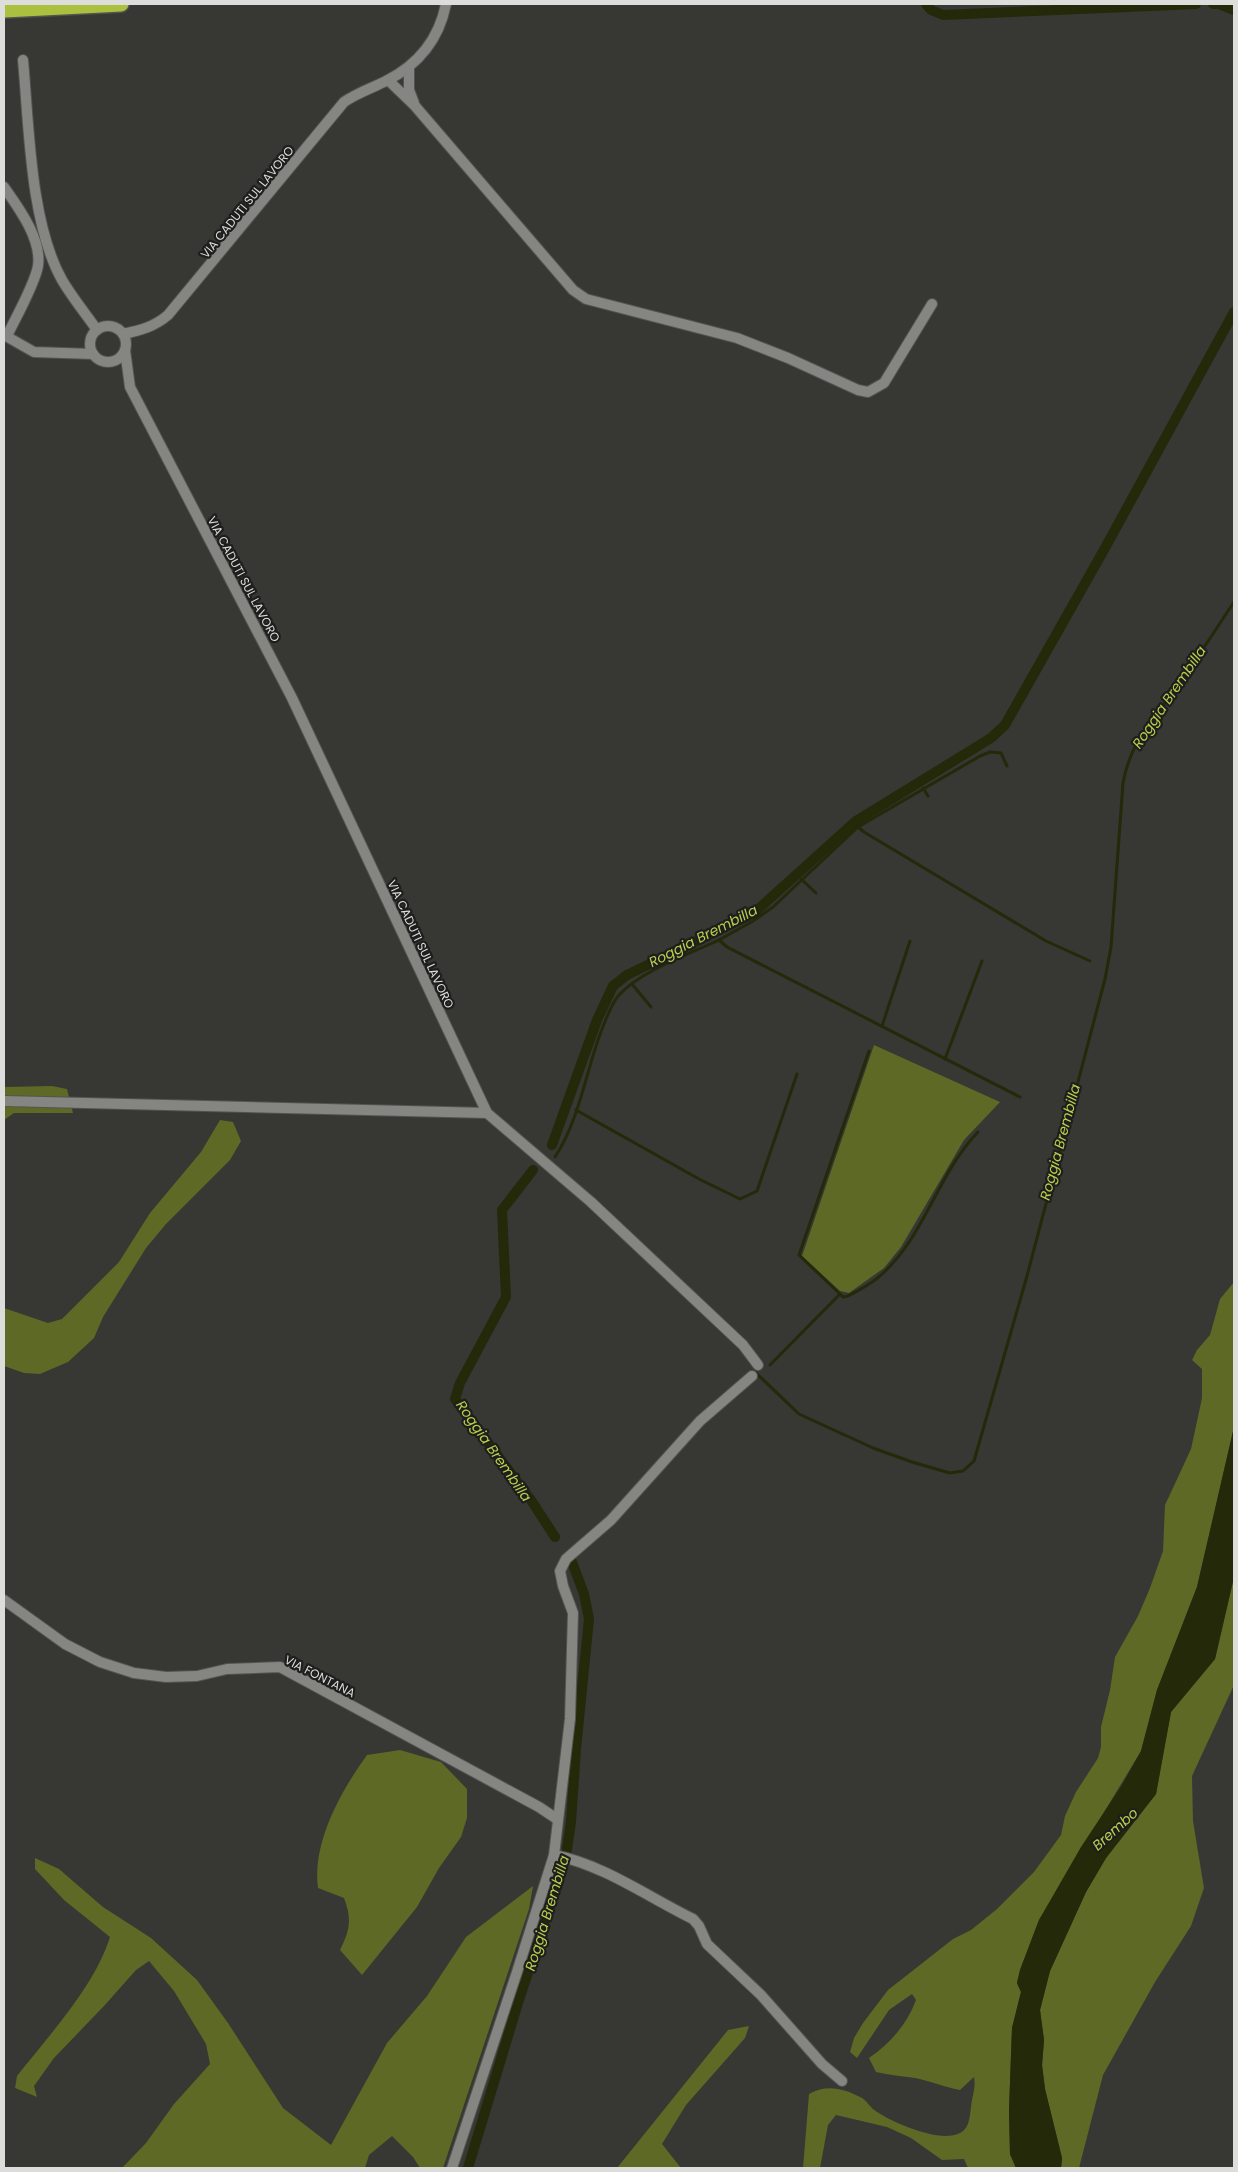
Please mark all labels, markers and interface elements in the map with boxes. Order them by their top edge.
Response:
street label: VIA CADUTI SUL LAVORO [196,142,298,262]
street label: VIA CADUTI SUL LAVORO [204,513,284,645]
water label: Roggia Brembilla [1127,641,1211,752]
street label: VIA CADUTI SUL LAVORO [384,877,458,1011]
water label: Roggia Brembilla [645,900,761,972]
water label: Roggia Brembilla [1035,1081,1085,1202]
water label: Roggia Brembilla [451,1396,537,1506]
street label: VIA FONTANA [282,1651,358,1701]
water label: Brembo [1088,1803,1142,1855]
water label: Roggia Brembilla [520,1852,574,1973]

